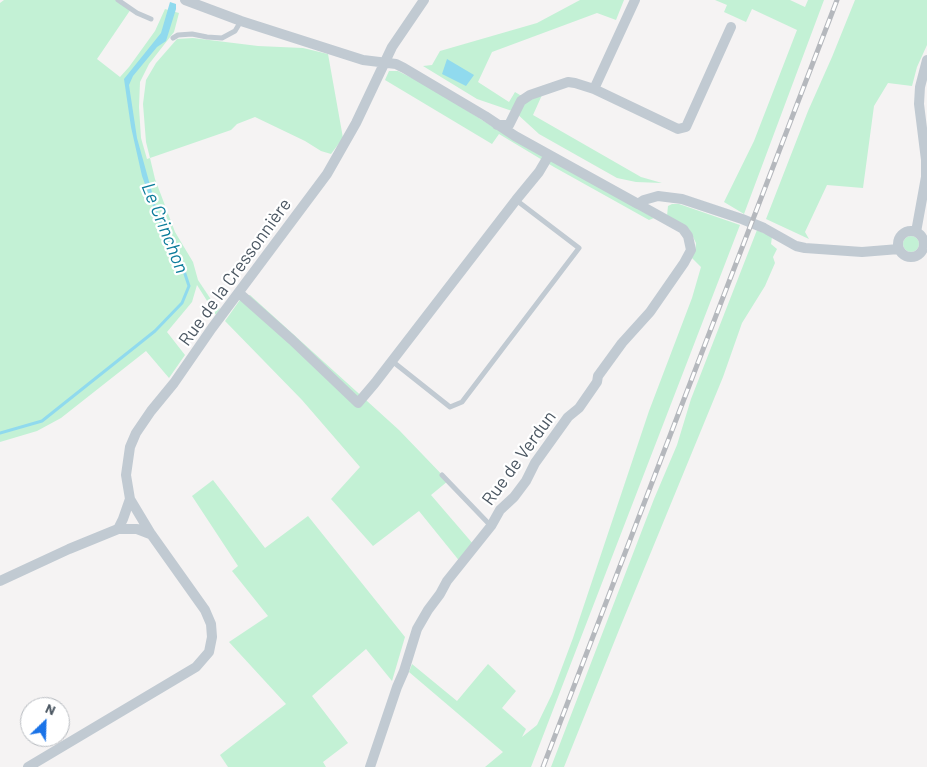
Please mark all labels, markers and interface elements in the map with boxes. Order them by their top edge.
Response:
water label: Le Crinchon [136,179,194,277]
street label: Rue de la Cressonnière [174,194,296,350]
street label: Rue de Verdun [477,406,561,510]
north arrow [20,697,70,747]
text: N [43,699,59,718]

